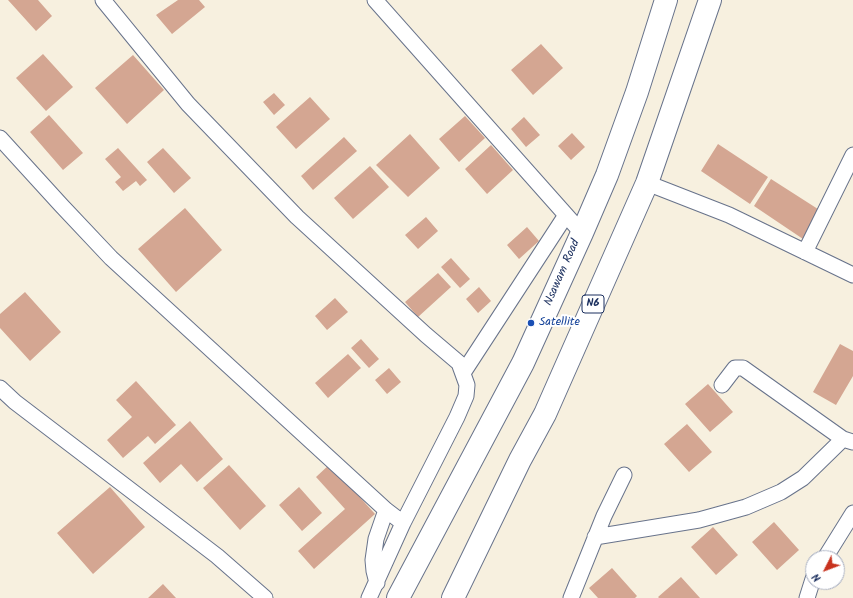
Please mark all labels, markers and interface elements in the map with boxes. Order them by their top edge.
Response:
street label: Nsawam Road [542,238,584,308]
road number: N6 [582,295,604,313]
place label: Satellite [539,316,580,330]
marker: Satellite [526,318,536,328]
north arrow [805,550,845,590]
text: N [808,569,826,586]

